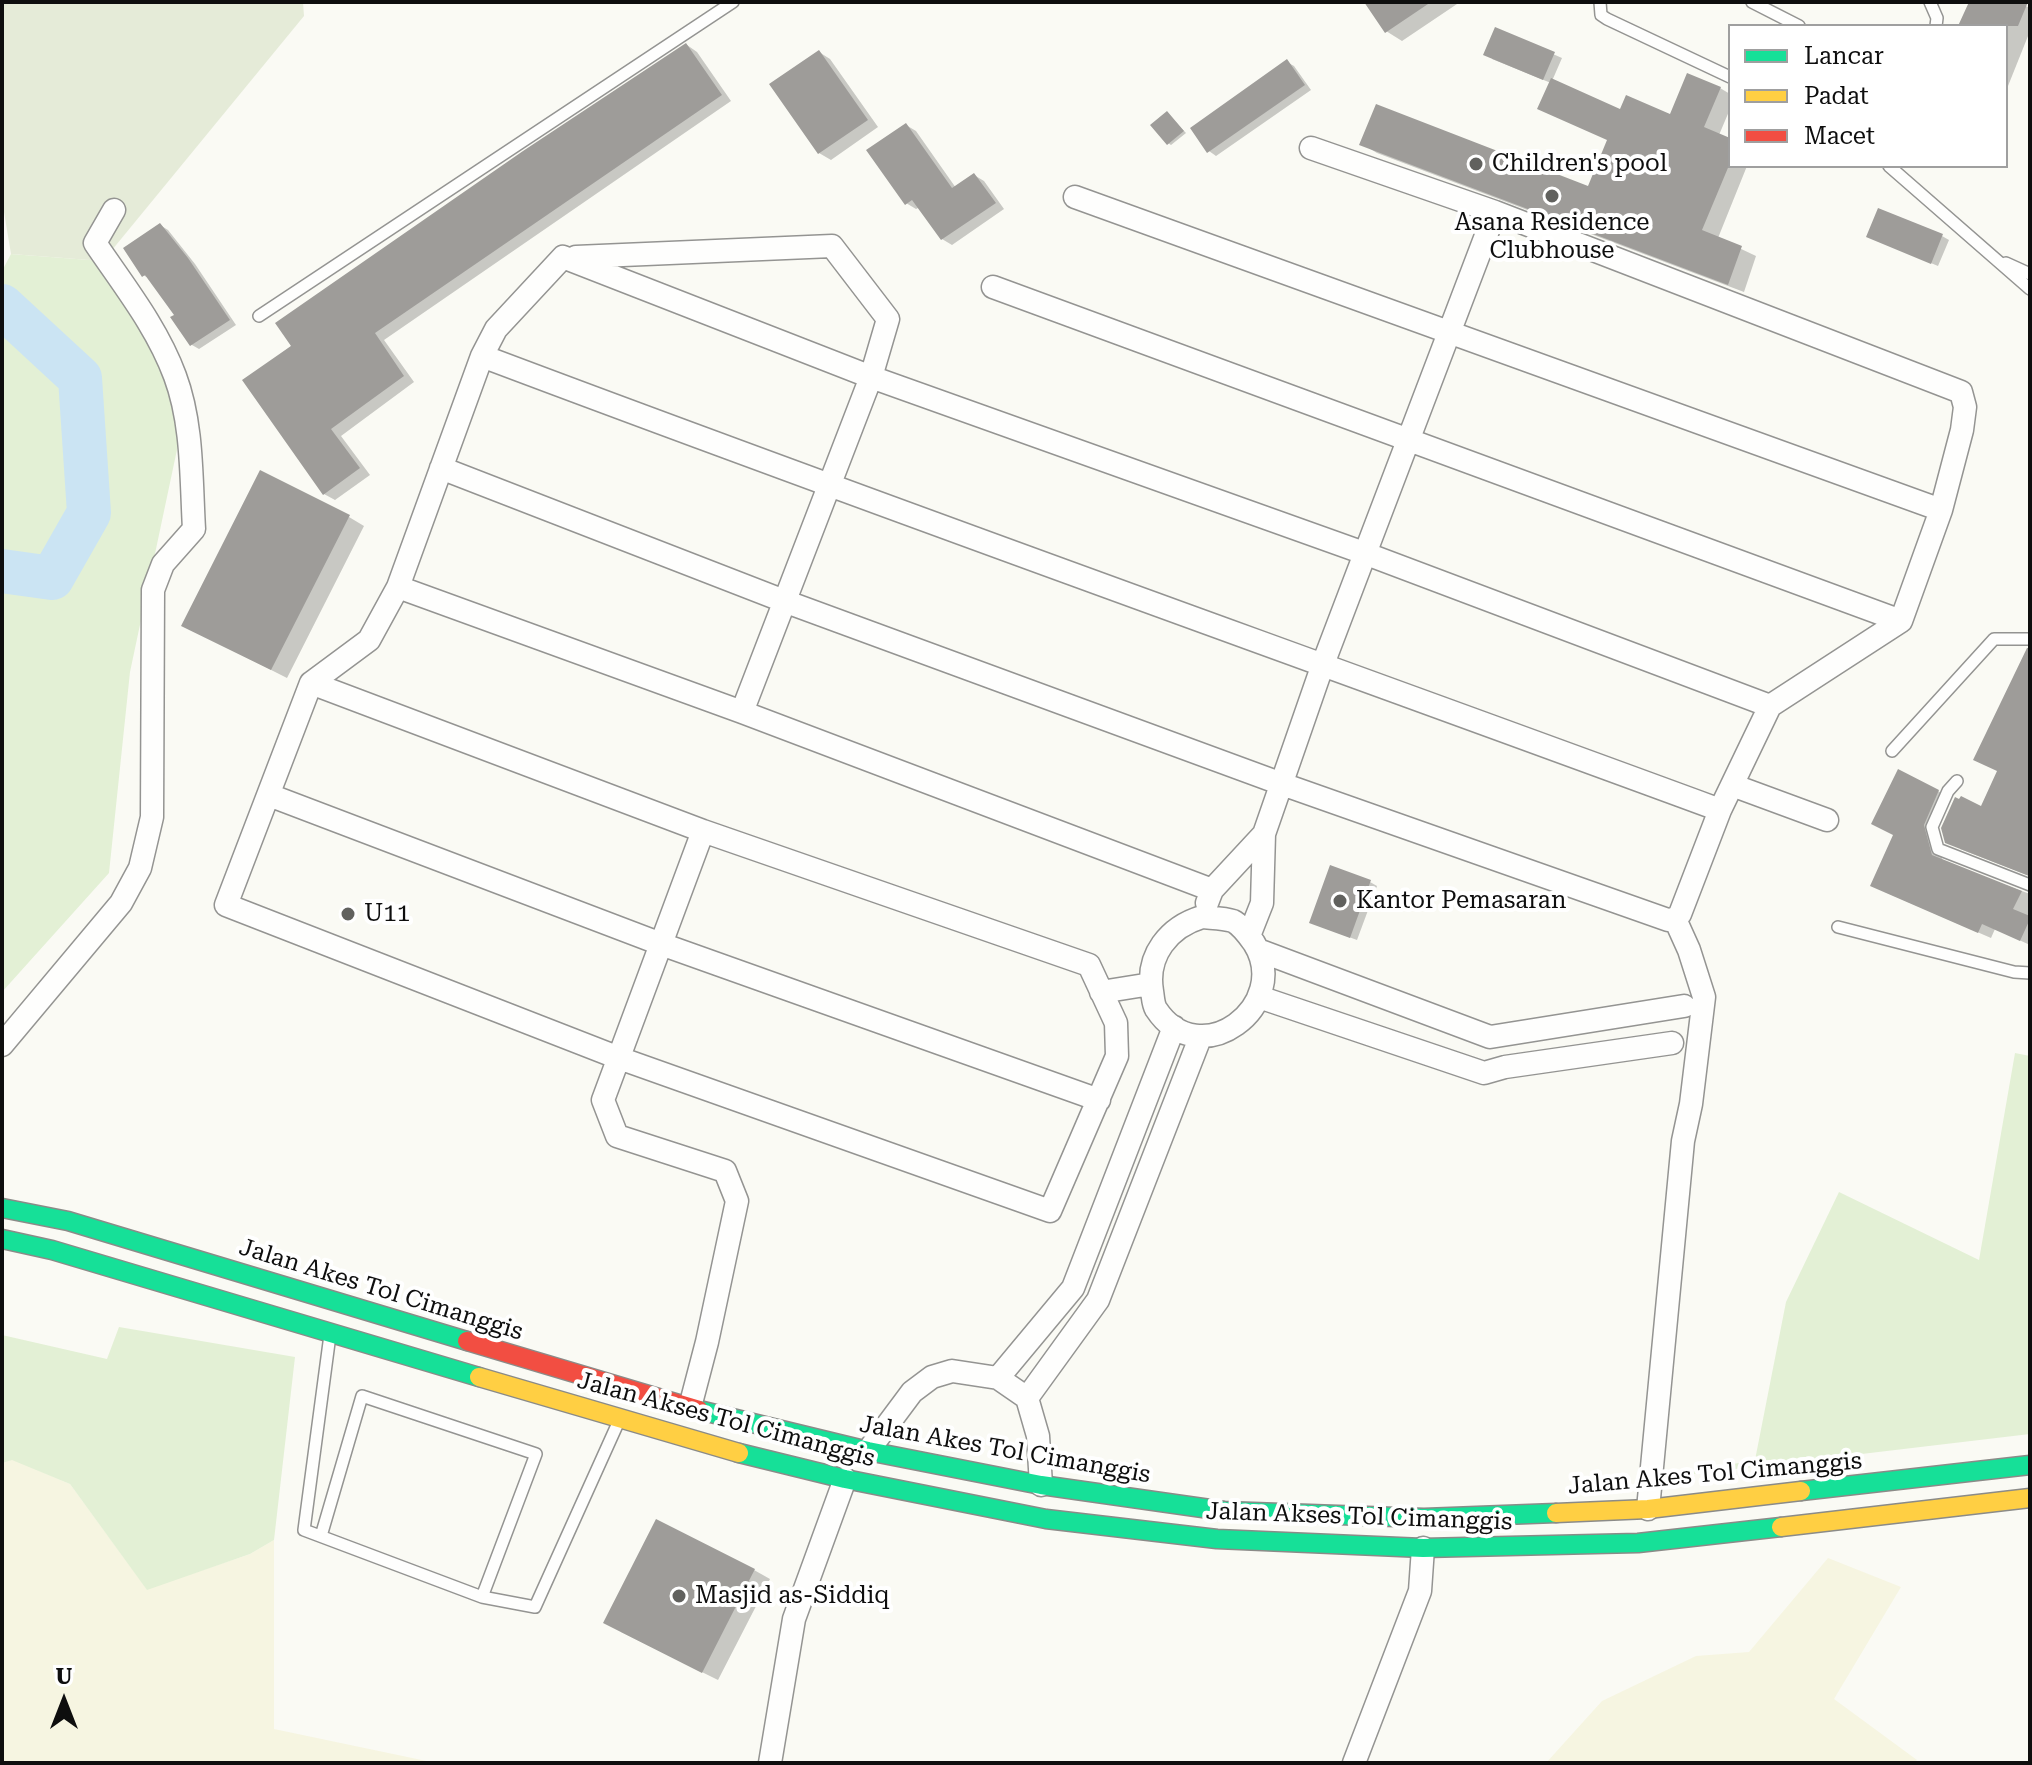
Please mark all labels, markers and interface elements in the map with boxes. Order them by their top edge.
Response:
legend [1728,24,2008,168]
text: Lancar [1804,42,1884,70]
text: Padat [1804,82,1869,110]
text: Macet [1804,122,1875,150]
place label: Children's pool [1492,150,1667,178]
marker: Children's pool [1467,155,1485,173]
marker: Asana Residence Clubhouse [1543,187,1561,205]
place label: Asana Residence Clubhouse [1454,209,1650,265]
place label: Kantor Pemasaran [1356,887,1566,915]
marker: Kantor Pemasaran [1331,892,1349,910]
place label: U11 [364,900,410,928]
marker: U11 [339,905,357,923]
street label: Jalan Akes Tol Cimanggis [236,1233,526,1347]
street label: Jalan Akses Tol Cimanggis [574,1366,878,1474]
street label: Jalan Akes Tol Cimanggis [857,1410,1153,1490]
street label: Jalan Akes Tol Cimanggis [1567,1447,1863,1501]
street label: Jalan Akses Tol Cimanggis [1205,1497,1513,1537]
place label: Masjid as-Siddiq [695,1582,890,1610]
marker: Masjid as-Siddiq [670,1587,688,1605]
north arrow [24,1661,104,1741]
text: U [56,1664,72,1689]

